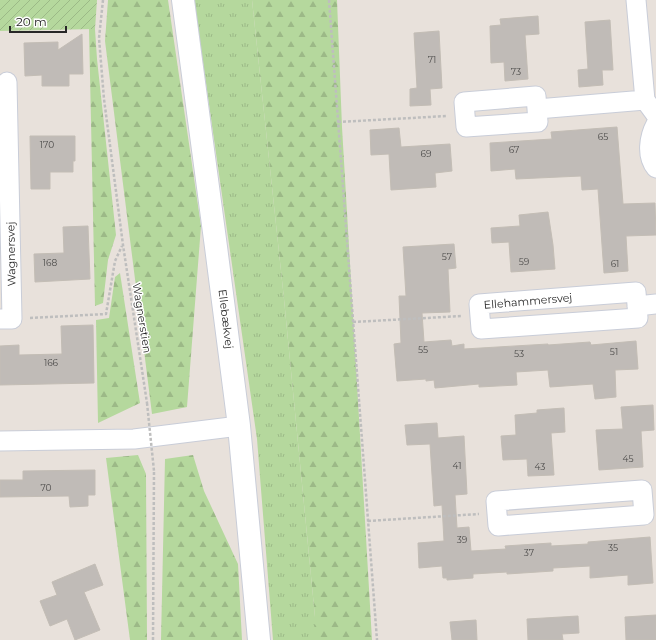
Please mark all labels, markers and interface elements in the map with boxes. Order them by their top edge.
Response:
scale bar [10,8,66,34]
text: 20 m [16,14,47,29]
house number: 71 [428,54,436,65]
house number: 73 [511,66,521,77]
house number: 65 [598,131,608,142]
house number: 170 [40,139,54,150]
house number: 67 [509,144,519,155]
house number: 69 [421,148,432,159]
street label: Wagnersvej [3,222,19,286]
house number: 57 [442,251,452,262]
house number: 59 [519,256,530,267]
house number: 168 [43,257,57,268]
house number: 61 [611,258,619,269]
street label: Wagnerstien [130,282,154,354]
street label: Ellebækvej [215,288,237,350]
street label: Ellehammersvej [483,290,573,312]
house number: 55 [418,344,428,355]
house number: 51 [610,346,618,357]
house number: 53 [514,348,524,359]
house number: 166 [44,357,59,368]
house number: 45 [622,453,634,464]
house number: 41 [453,460,461,471]
house number: 43 [535,461,545,472]
house number: 70 [40,482,52,493]
house number: 39 [457,534,468,545]
house number: 35 [608,542,618,553]
house number: 37 [524,547,534,558]

